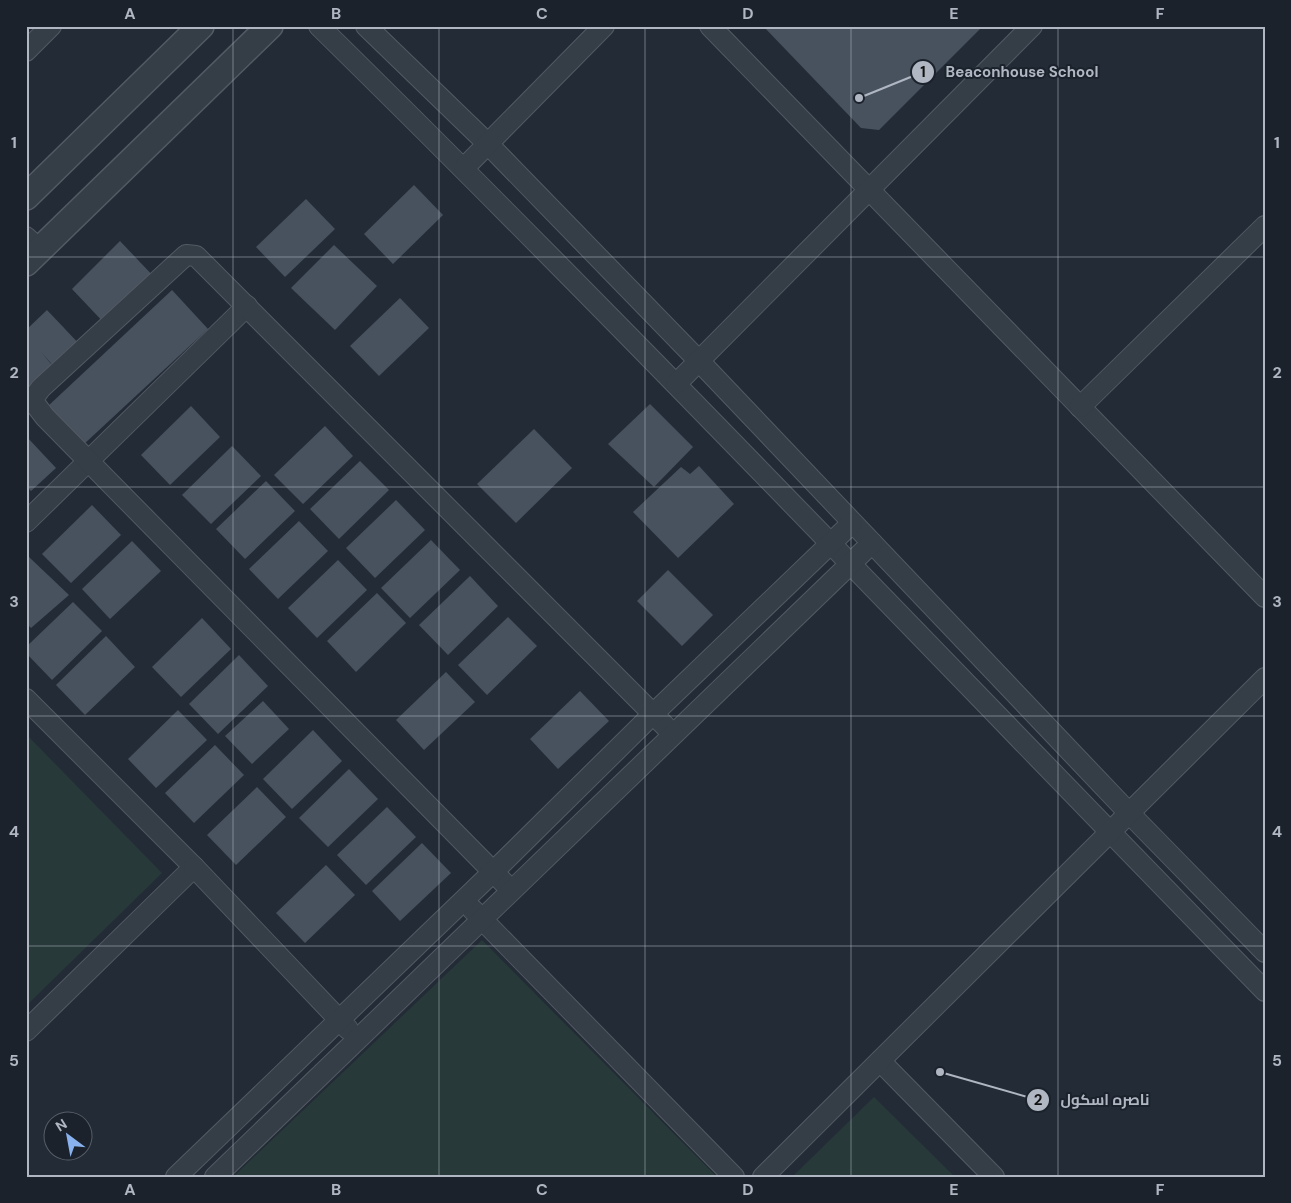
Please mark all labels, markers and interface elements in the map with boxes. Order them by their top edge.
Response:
text: A [124,3,136,24]
text: B [331,3,341,24]
text: C [536,3,548,24]
text: D [742,3,754,24]
text: E [949,3,959,24]
text: F [1156,3,1165,24]
callout: Beaconhouse School [910,57,1108,87]
text: 1 [920,62,926,82]
text: Beaconhouse School [946,62,1098,82]
text: 1 [11,132,17,153]
text: 1 [1274,132,1280,153]
text: 2 [9,362,19,383]
text: 2 [1272,362,1282,383]
text: 3 [9,591,19,612]
text: 3 [1272,591,1282,612]
text: 4 [9,821,19,842]
text: 4 [1272,821,1282,842]
text: 5 [9,1050,19,1071]
text: 5 [1272,1050,1282,1071]
callout: ناصرہ اسکول [1025,1085,1159,1115]
text: 2 [1034,1090,1043,1110]
text: ناصرہ اسکول [1060,1090,1150,1110]
north arrow [42,1110,92,1160]
text: N [52,1115,70,1135]
text: A [124,1179,136,1200]
text: B [331,1179,341,1200]
text: C [536,1179,548,1200]
text: D [742,1179,754,1200]
text: E [949,1179,959,1200]
text: F [1156,1179,1165,1200]

